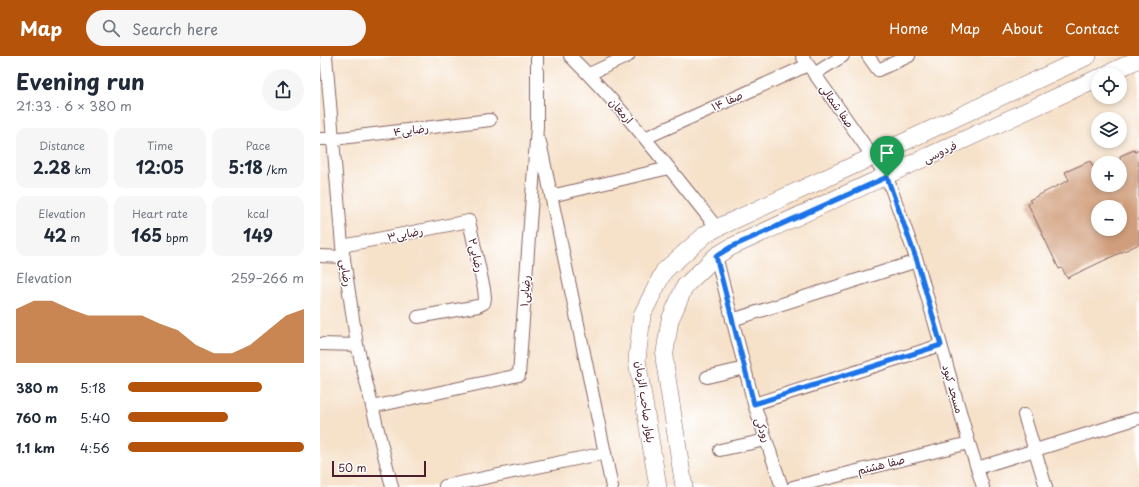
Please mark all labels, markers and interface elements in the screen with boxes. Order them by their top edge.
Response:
search box [86,10,366,46]
text: Map [20,14,62,42]
icon: search [100,17,122,39]
text: Search here [132,17,218,40]
text: Home [889,18,928,39]
text: Map [950,18,980,39]
text: About [1002,18,1043,39]
text: Contact [1065,18,1119,39]
text: Evening run [16,64,145,97]
map controls [1091,68,1127,236]
button: locate [1091,68,1127,104]
button: share [262,69,304,111]
street label: صفا شمالی [816,80,859,131]
street label: صفا ۱۴ [708,86,745,115]
street label: ارمغان [605,94,637,127]
text: 21:33 · 6 × 380 m [16,96,132,115]
button: layers [1091,112,1127,148]
street label: رضایی۴ [392,119,430,140]
pin [870,136,904,177]
street label: فردوسی [920,136,960,167]
text: Distance [39,137,85,154]
text: Time [147,137,173,154]
text: Pace [246,137,270,154]
icon: arrive [876,142,898,164]
text: 2.28 [33,154,71,180]
text: 12:05 [136,154,184,180]
text: 5:18 [228,154,263,180]
button: + [1091,156,1127,192]
text: km [71,161,91,178]
text: /km [263,161,288,178]
button: − [1091,200,1127,236]
text: Elevation [38,205,86,222]
text: Heart rate [132,205,188,222]
text: kcal [247,205,269,222]
text: 42 [44,222,67,248]
text: 165 [131,222,162,248]
text: 149 [243,222,273,248]
street label: رضایی۳ [385,222,424,245]
text: m [67,229,80,246]
text: bpm [162,229,189,246]
street label: رضایی۲ [464,236,489,274]
street label: رضایی [336,258,357,288]
text: Elevation [16,268,72,287]
text: 259–266 m [231,268,304,287]
street label: رضایی۱ [515,275,534,307]
street label: بلوار صاحب الزمان [631,360,660,444]
street label: مسجد کبود [938,362,969,415]
text: 380 m [16,378,58,397]
text: 5:18 [80,378,106,397]
text: 760 m [16,408,57,427]
text: 5:40 [80,408,110,427]
street label: رودکی [751,415,776,445]
text: 1.1 km [16,438,55,457]
text: 4:56 [80,438,110,457]
street label: صفا هشتم [855,450,907,480]
scale bar [332,459,426,478]
text: 50 m [338,459,367,476]

